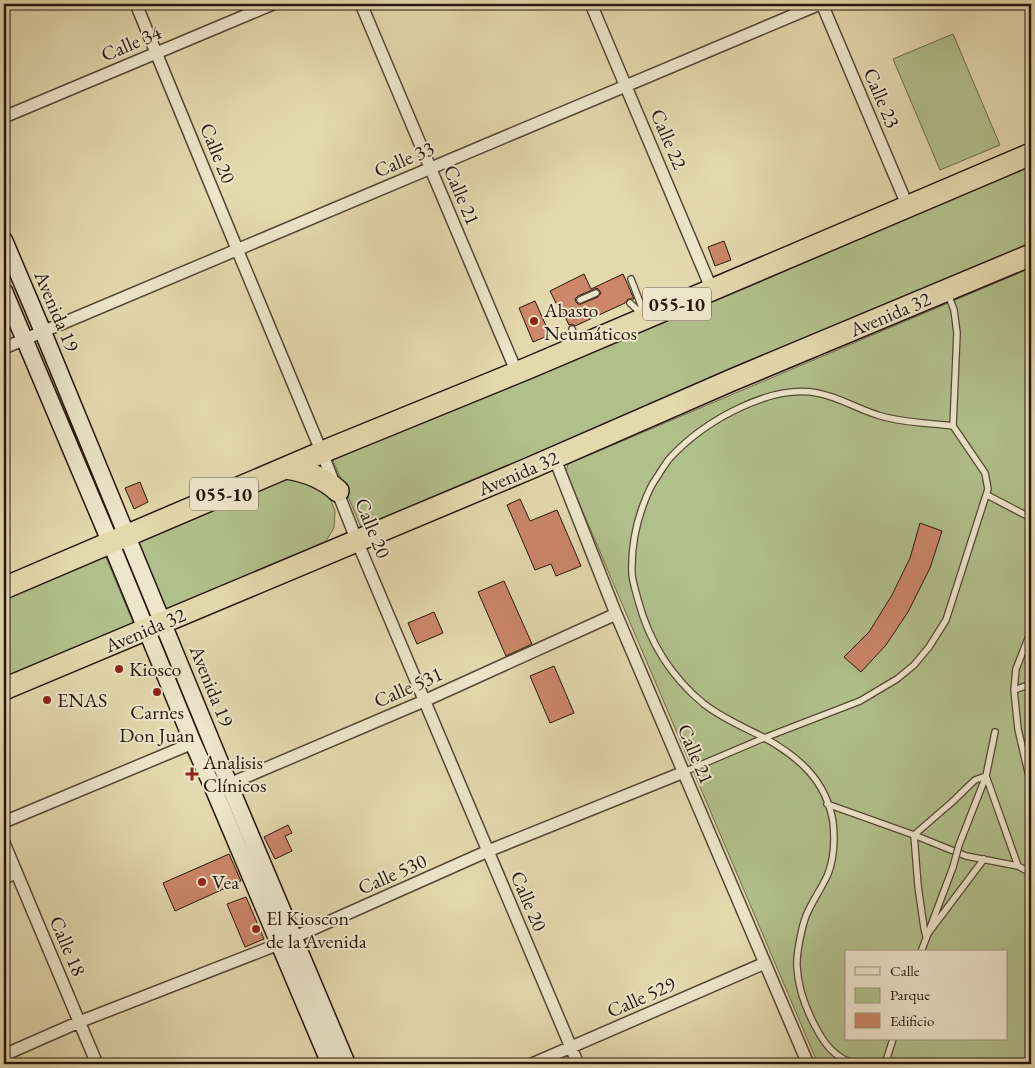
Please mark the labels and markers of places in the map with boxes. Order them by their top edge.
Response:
place label: Abasto Neumáticos [543,297,637,346]
marker: Abasto Neumáticos [528,315,540,327]
place label: Kiosco [129,656,182,682]
marker: Kiosco [113,663,125,675]
marker: Carnes Don Juan [151,686,163,698]
place label: ENAS [57,687,107,713]
marker: ENAS [41,694,53,706]
place label: Carnes Don Juan [119,699,195,748]
place label: Analisis Clínicos [202,749,266,798]
marker: Analisis Clínicos [185,767,199,781]
place label: Vea [212,869,239,895]
marker: Vea [196,876,208,888]
place label: El Kioscon de la Avenida [266,905,367,954]
marker: El Kioscon de la Avenida [250,923,262,935]

